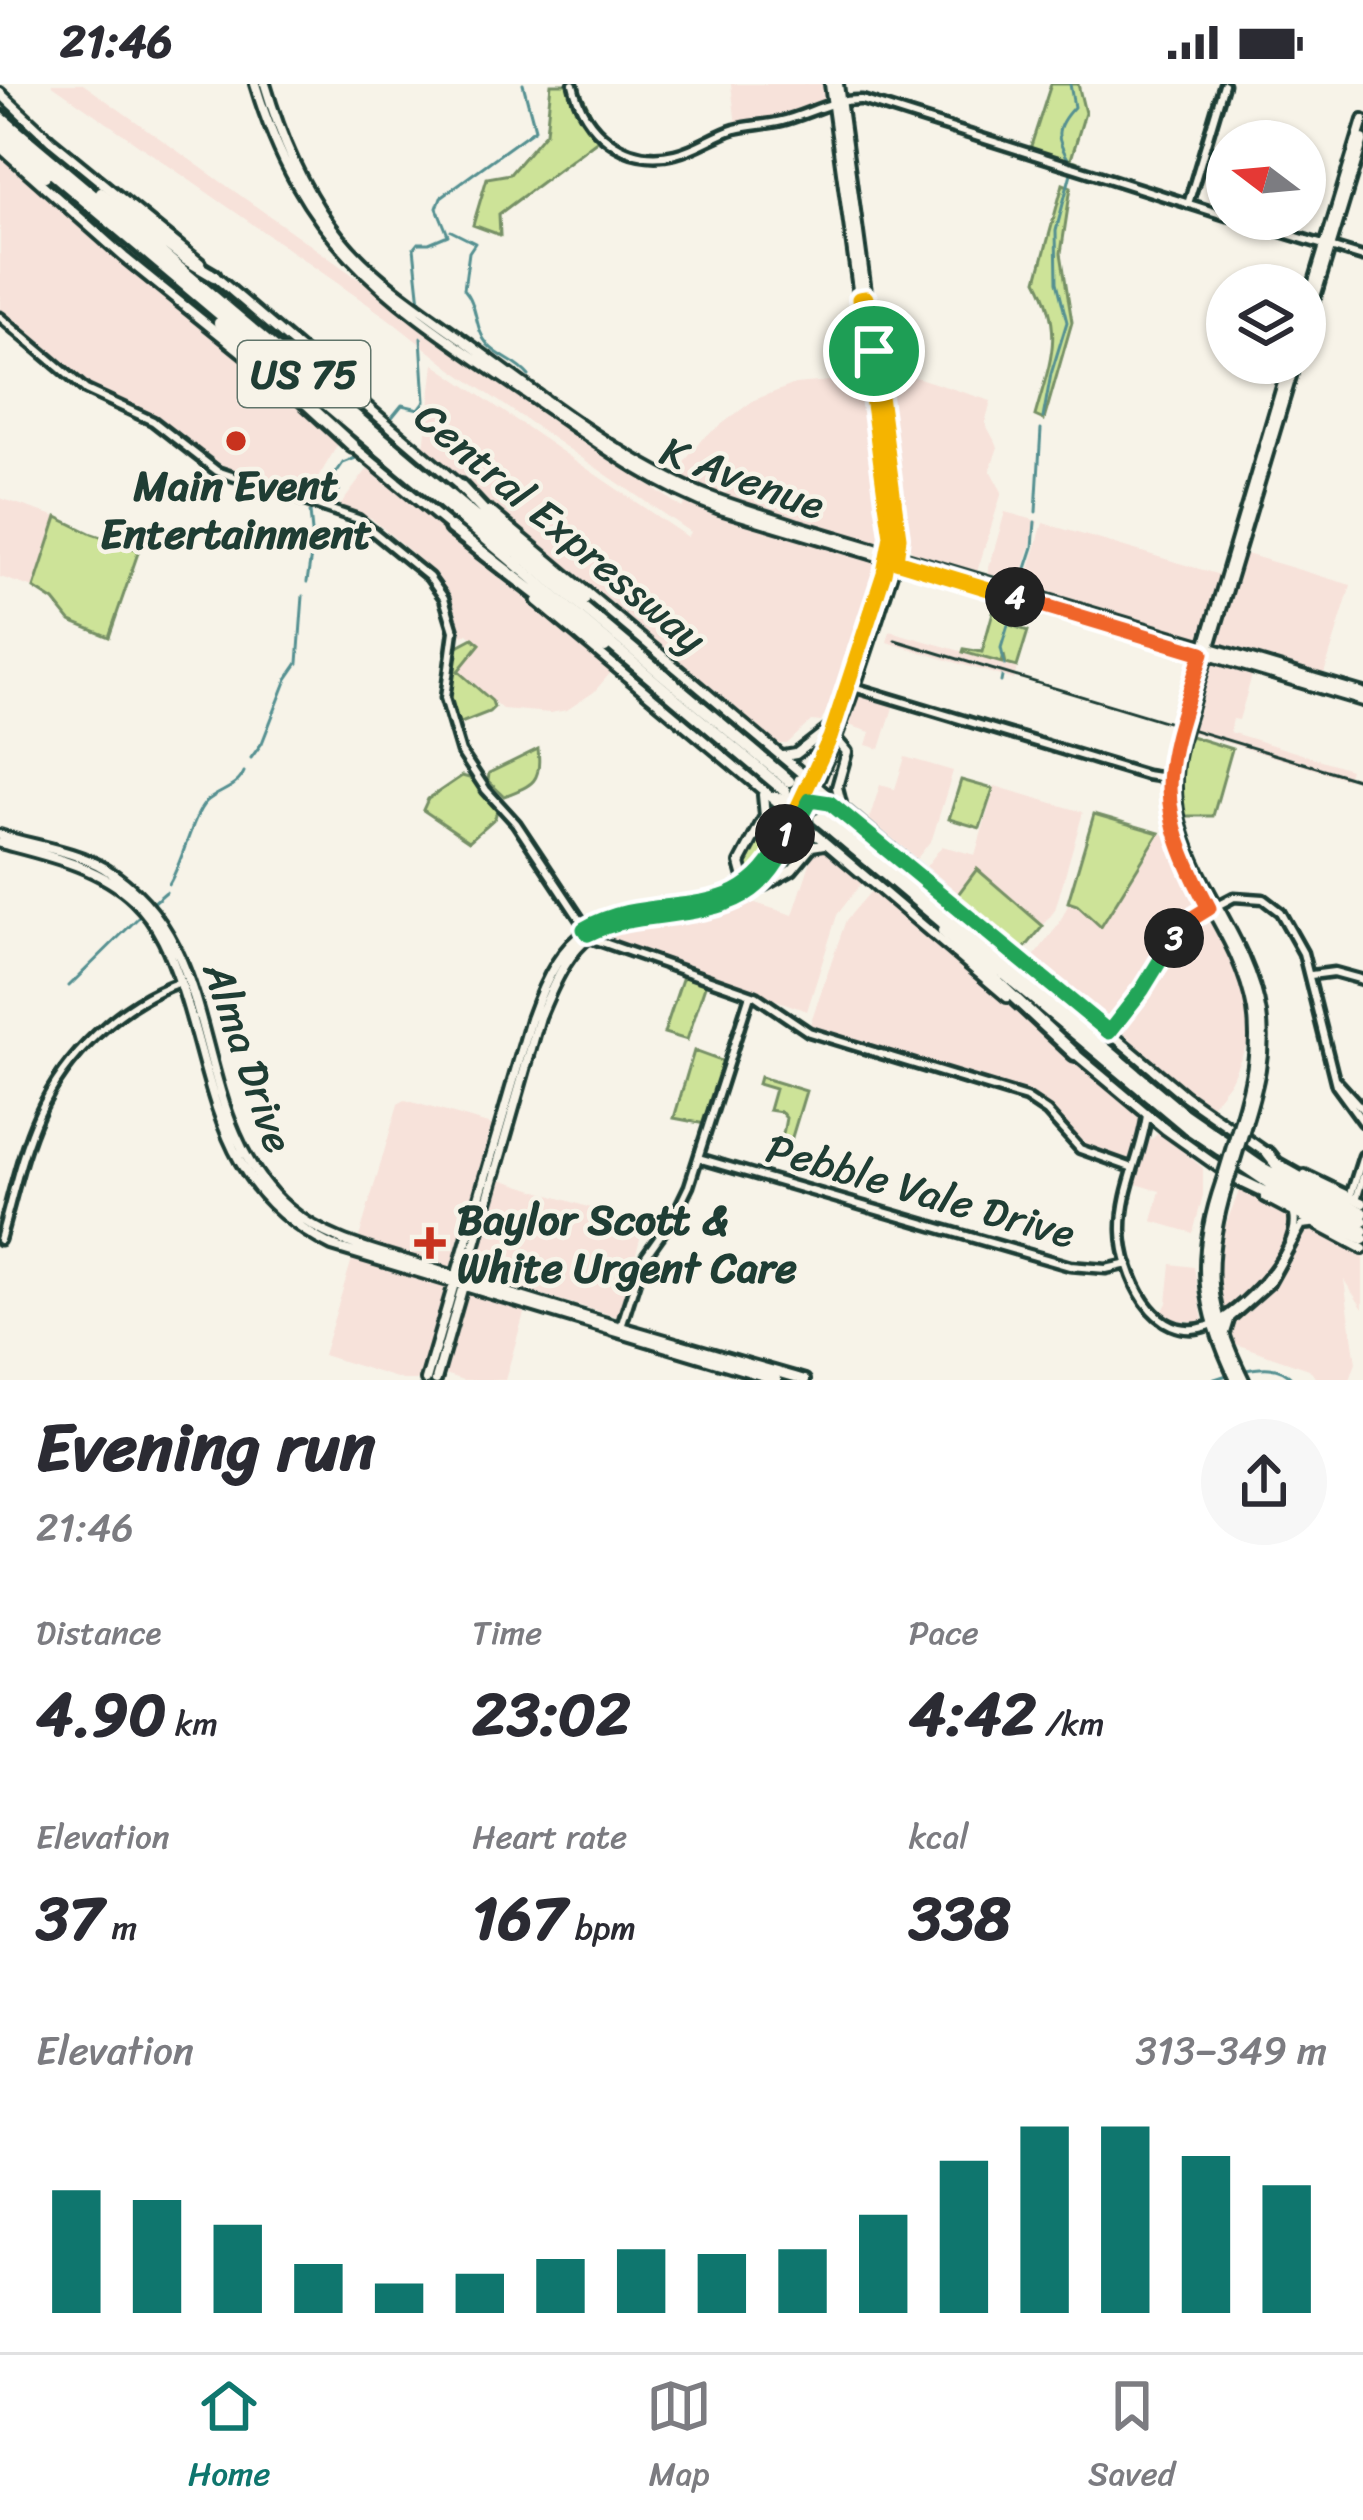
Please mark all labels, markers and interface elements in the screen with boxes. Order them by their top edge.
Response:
text: 21:46 [60,2,173,82]
north arrow [1206,120,1326,240]
map controls [1206,120,1326,384]
button: layers [1206,264,1326,384]
pin [823,300,925,402]
icon: arrive [841,318,907,384]
road number: US 75 [238,341,370,407]
street label: Central Expressway [397,382,724,673]
street label: K Avenue [650,414,835,542]
marker: Main Event Entertainment [223,428,249,454]
place label: Main Event Entertainment [100,449,372,571]
pin: 4 [985,567,1045,627]
text: 4 [1005,568,1025,626]
pin: 1 [755,804,815,864]
text: 1 [778,805,792,863]
pin: 3 [1144,908,1204,968]
text: 3 [1165,909,1183,967]
street label: Alma Drive [181,951,315,1163]
street label: Pebble Vale Drive [758,1112,1084,1270]
place label: Baylor Scott & White Urgent Care [457,1183,797,1305]
marker: Baylor Scott & White Urgent Care [414,1227,446,1259]
text: Evening run [36,1389,376,1506]
button: share [1201,1419,1327,1545]
text: 21:46 [36,1493,134,1562]
text: Distance [36,1604,161,1662]
text: Time [472,1604,542,1662]
text: Pace [909,1604,979,1662]
text: 4.90 [36,1662,166,1768]
text: 23:02 [472,1662,631,1768]
text: 4:42 [909,1662,1036,1768]
text: km [166,1695,218,1753]
text: /km [1036,1695,1104,1753]
text: Elevation [36,1808,170,1866]
text: Heart rate [472,1808,627,1866]
text: kcal [909,1808,969,1866]
text: 37 [36,1866,103,1972]
text: 167 [472,1866,566,1972]
text: 338 [909,1866,1011,1972]
text: m [103,1899,137,1957]
text: bpm [566,1899,636,1957]
text: Elevation [36,2016,194,2085]
text: 313–349 m [1136,2016,1327,2085]
tab: Home [188,2373,270,2503]
tab: Map [646,2373,712,2503]
tab: Saved [1088,2373,1175,2503]

